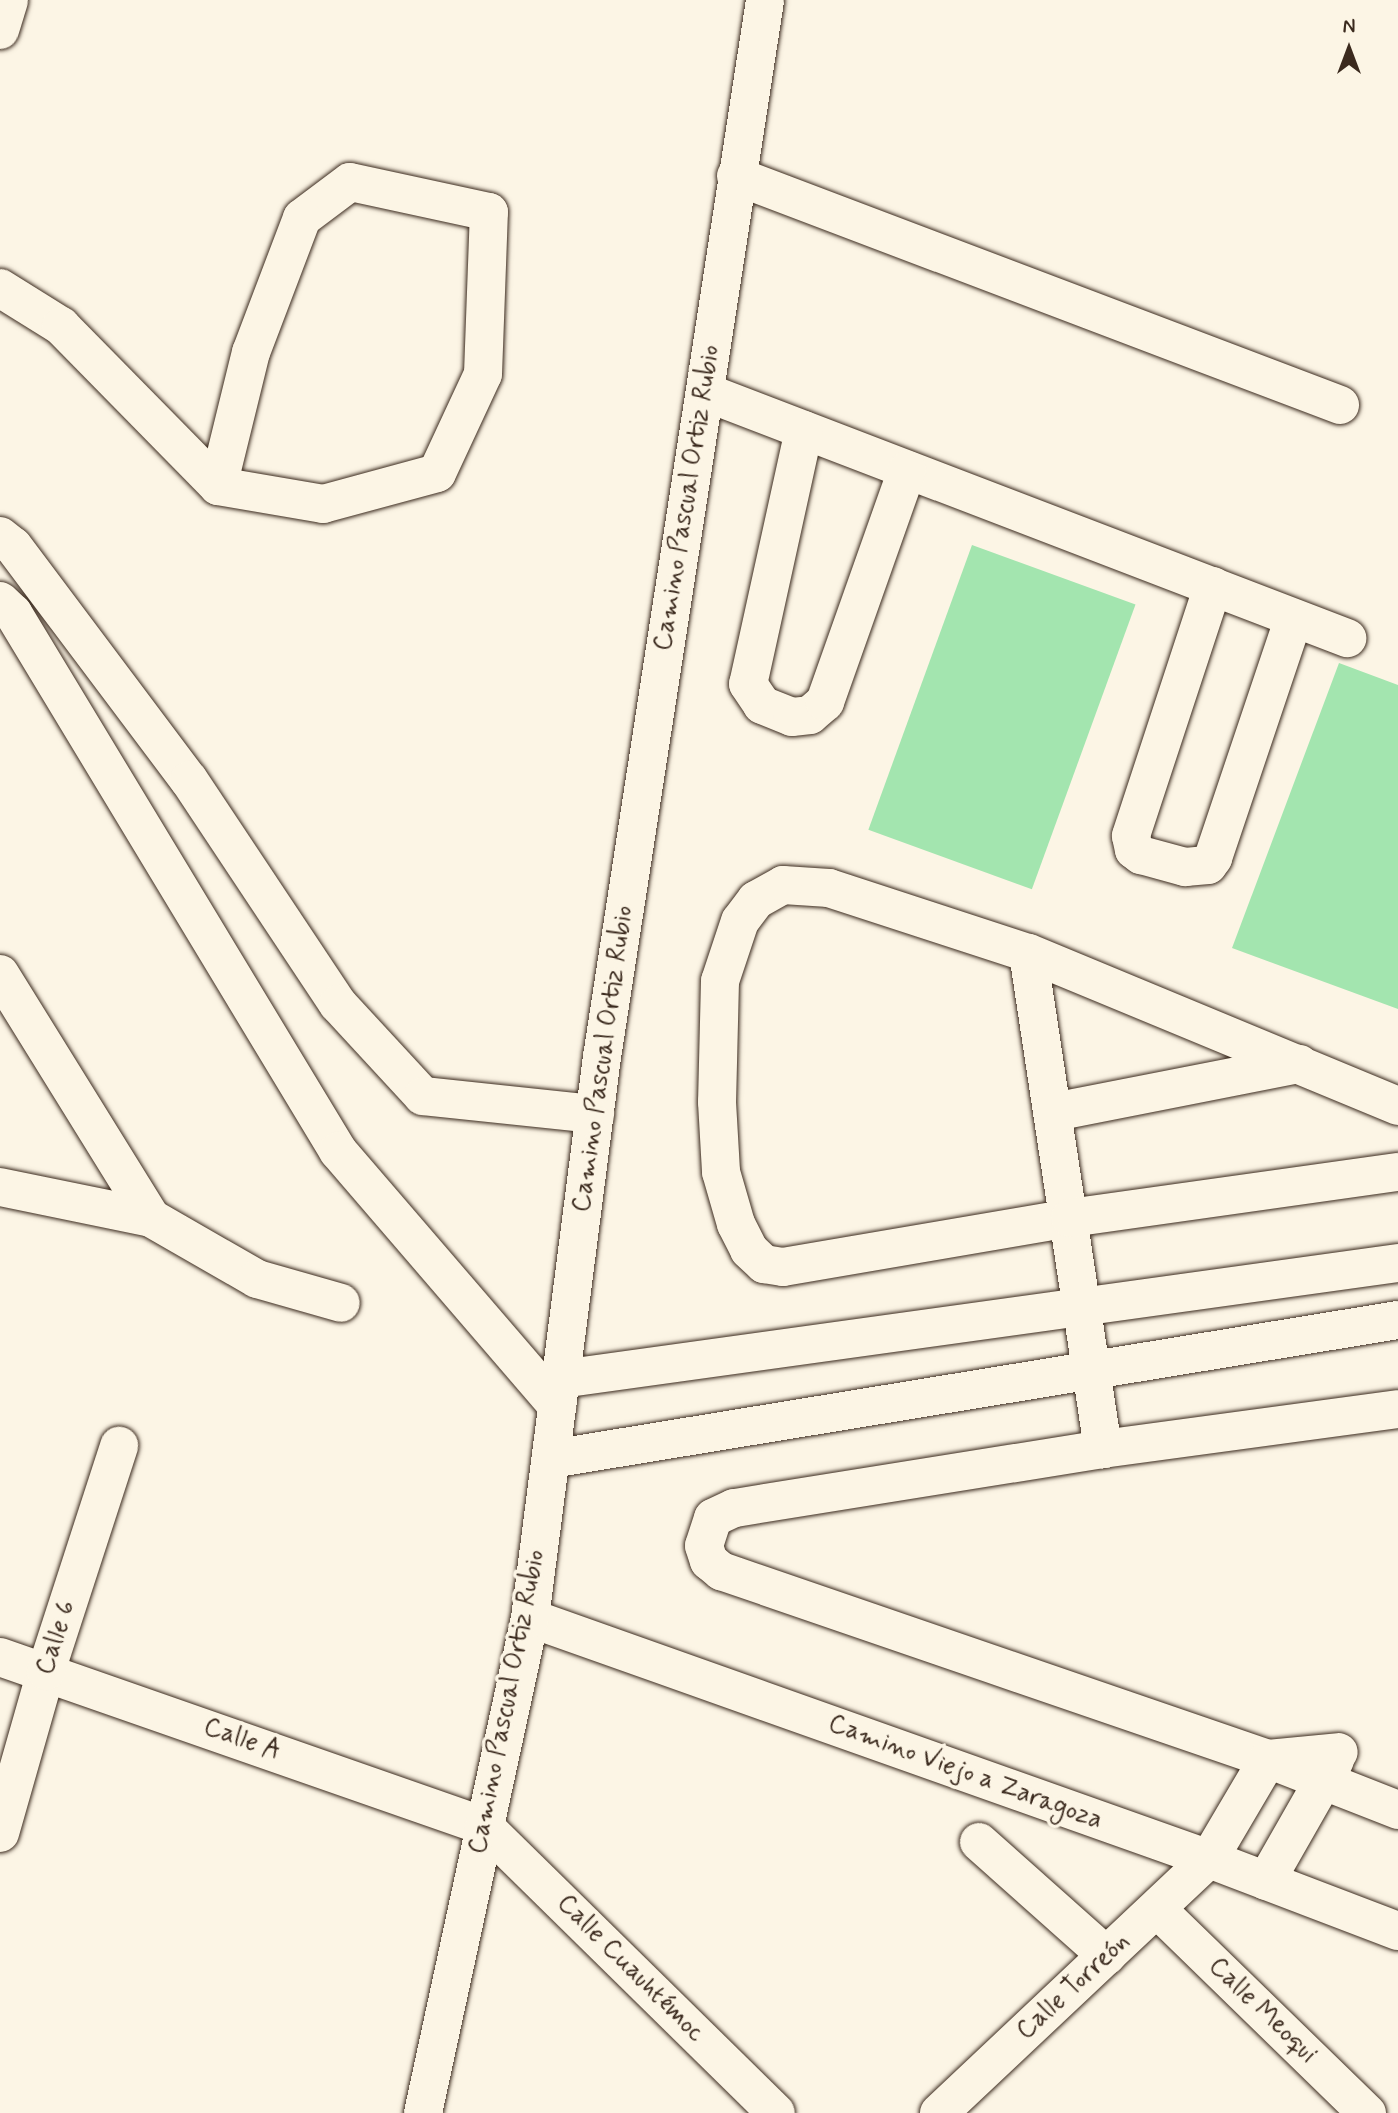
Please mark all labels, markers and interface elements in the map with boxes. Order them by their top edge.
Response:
north arrow [1314,14,1384,84]
text: N [1343,15,1355,40]
street label: Camino Pascual Ortiz Rubio [648,342,728,654]
street label: Camino Pascual Ortiz Rubio [567,903,641,1215]
street label: Camino Pascual Ortiz Rubio [463,1546,553,1858]
street label: Calle 6 [30,1597,84,1679]
street label: Camino Viejo a Zaragoza [825,1709,1105,1837]
street label: Calle A [199,1712,285,1768]
street label: Calle Cuauhtémoc [549,1888,711,2050]
street label: Calle Torreón [1010,1926,1138,2048]
street label: Calle Meoqui [1199,1950,1325,2072]

